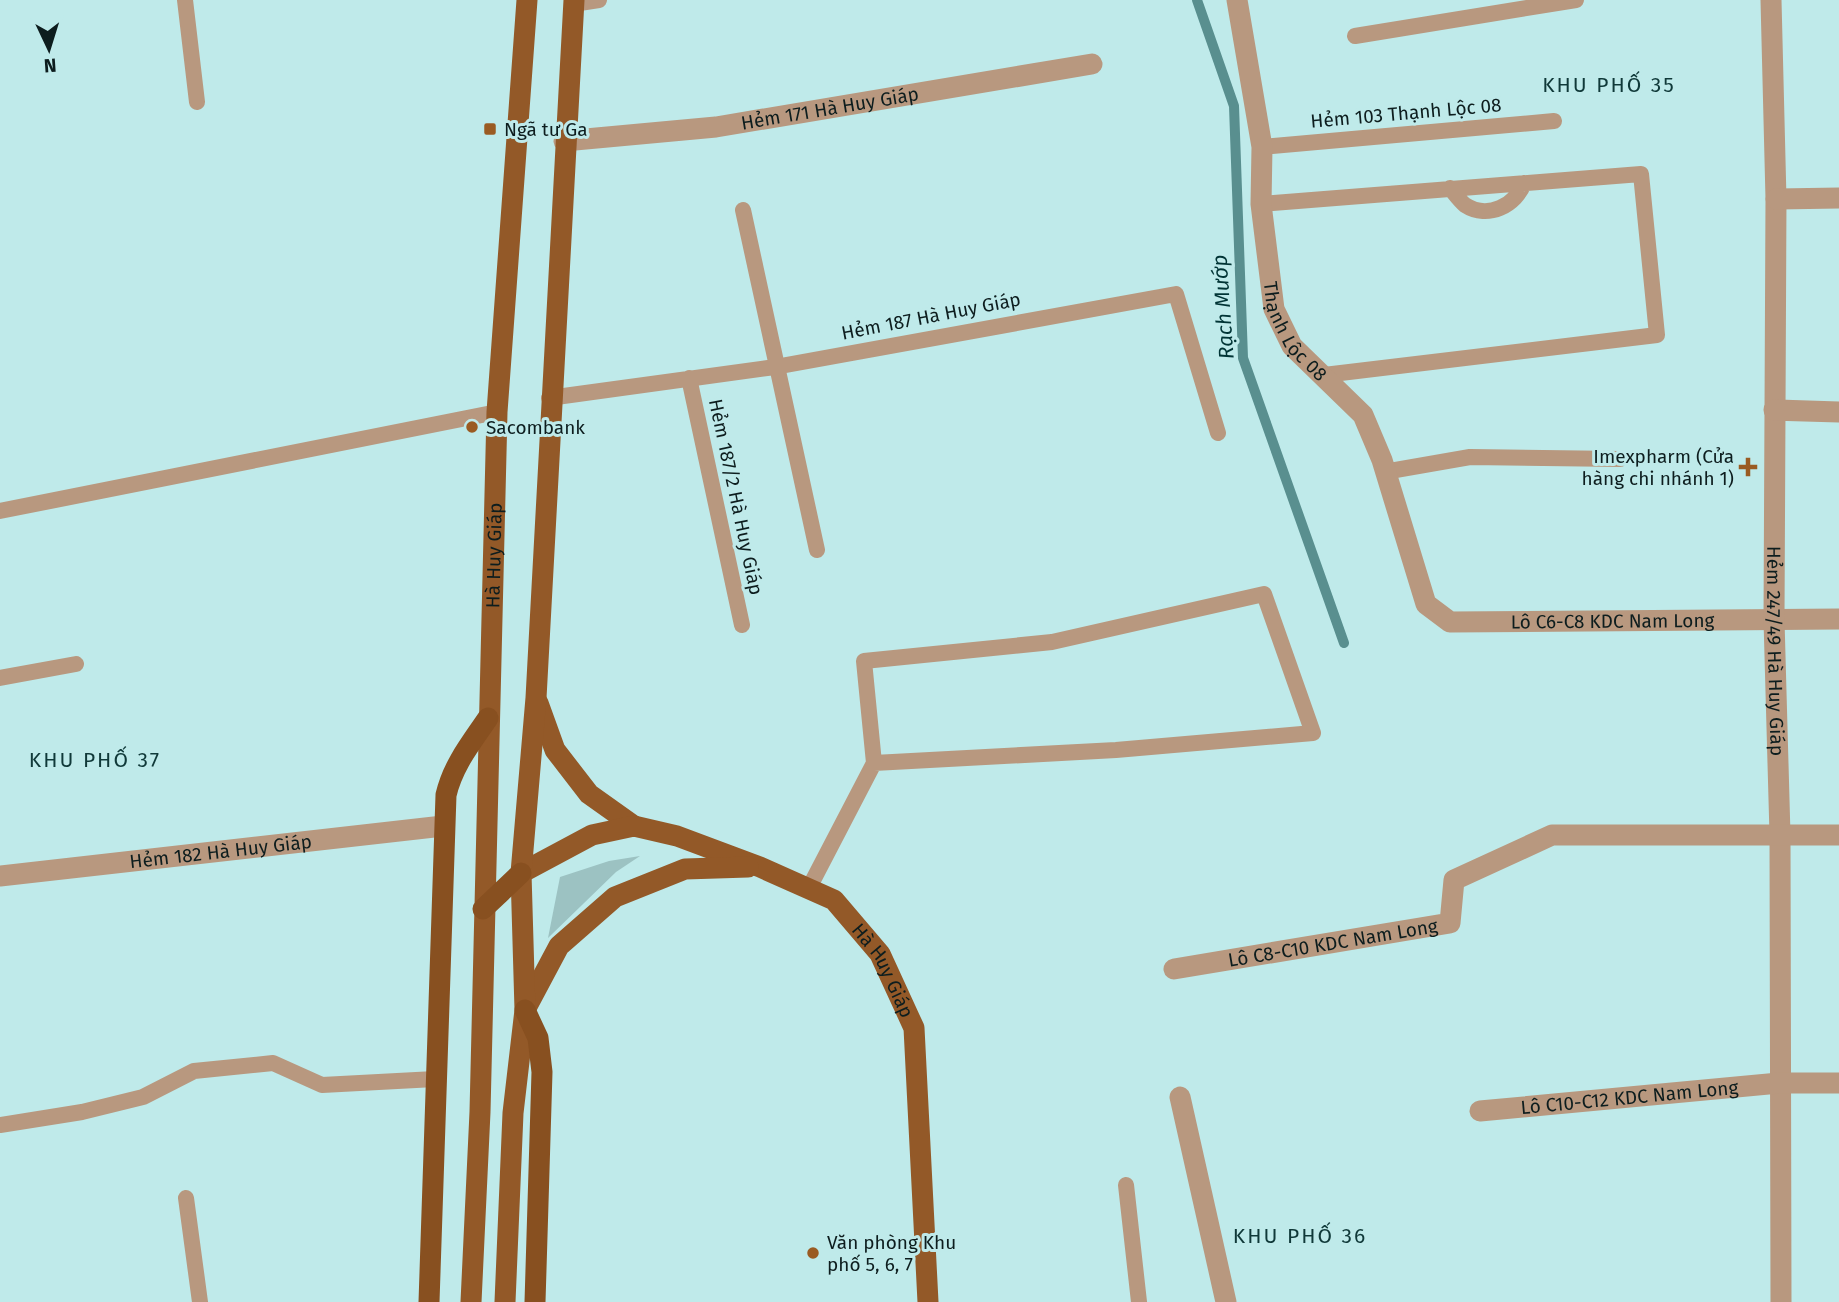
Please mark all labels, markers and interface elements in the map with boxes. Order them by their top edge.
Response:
north arrow [14,14,84,84]
text: N [43,54,57,77]
district label: KHU PHỐ 35 [1542,70,1676,98]
street label: Hẻm 171 Hà Huy Giáp [739,82,920,134]
street label: Hẻm 103 Thạnh Lộc 08 [1310,93,1502,133]
place label: Ngã tư Ga [504,118,588,141]
marker: Ngã tư Ga [482,121,498,137]
water label: Rạch Mướp [1206,254,1240,360]
street label: Thạnh Lộc 08 [1259,280,1332,386]
street label: Hẻm 187 Hà Huy Giáp [839,287,1023,345]
street label: Hẻm 187/2 Hà Huy Giáp [704,397,768,597]
place label: Sacombank [486,416,585,439]
marker: Sacombank [464,419,480,435]
place label: Imexpharm (Cửa hàng chi nhánh 1) [1582,445,1734,490]
marker: Imexpharm (Cửa hàng chi nhánh 1) [1740,459,1756,475]
street label: Hà Huy Giáp [481,502,506,608]
street label: Hẻm 247/49 Hà Huy Giáp [1762,546,1789,756]
street label: Lô C6-C8 KDC Nam Long [1511,608,1715,633]
district label: KHU PHỐ 37 [29,745,161,773]
street label: Hẻm 182 Hà Huy Giáp [128,829,313,873]
street label: Lô C8-C10 KDC Nam Long [1226,914,1439,971]
street label: Hà Huy Giáp [847,918,919,1021]
street label: Lô C10-C12 KDC Nam Long [1519,1075,1739,1119]
district label: KHU PHỐ 36 [1233,1221,1367,1249]
place label: Văn phòng Khu phố 5, 6, 7 [827,1231,956,1276]
marker: Văn phòng Khu phố 5, 6, 7 [805,1245,821,1261]

